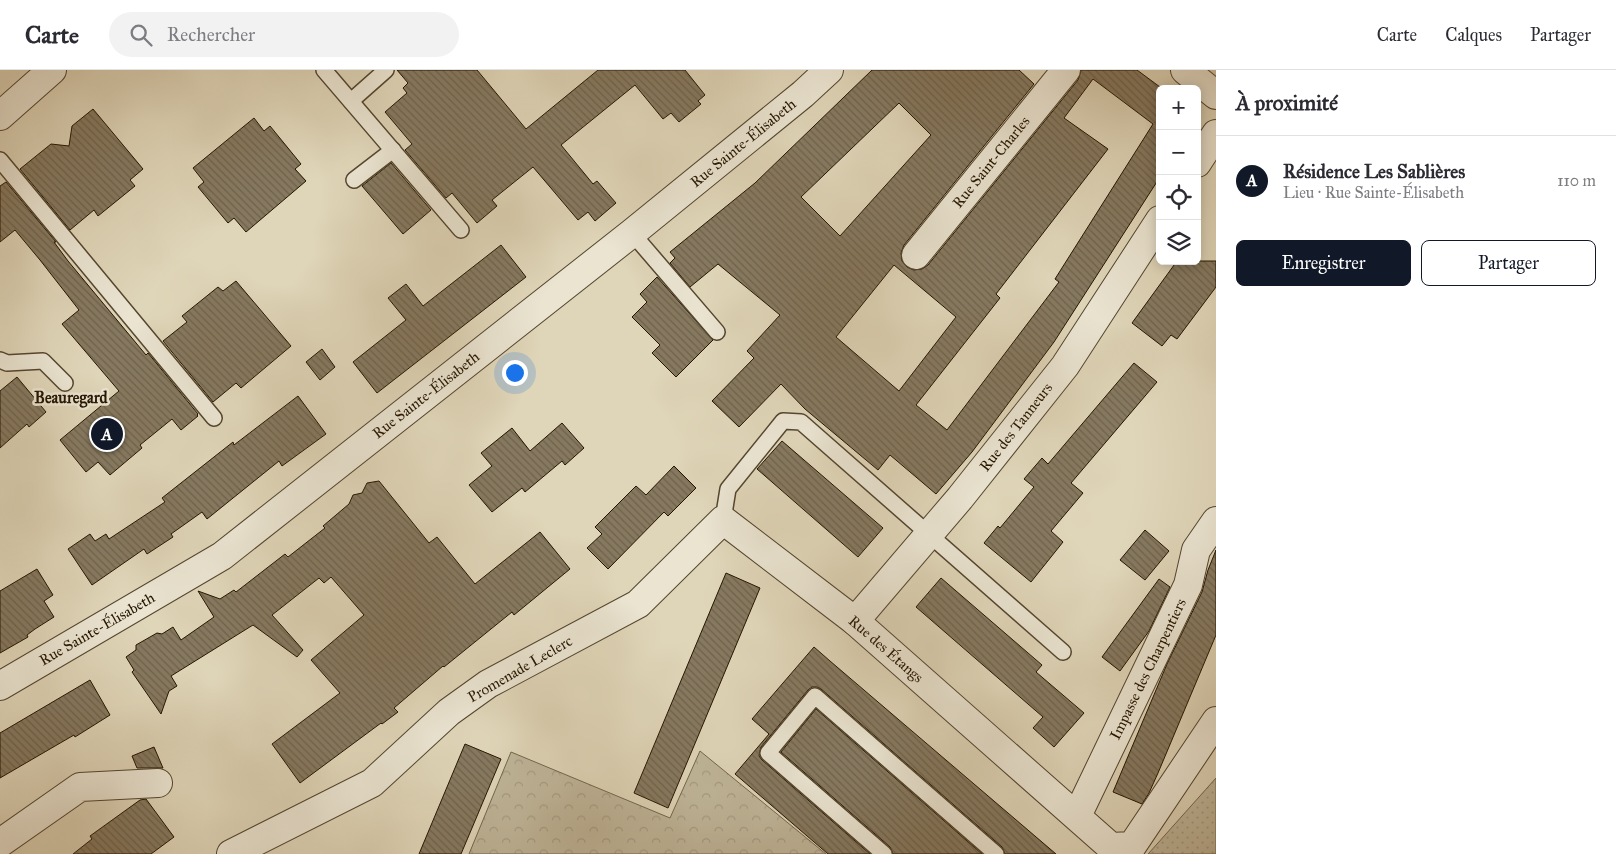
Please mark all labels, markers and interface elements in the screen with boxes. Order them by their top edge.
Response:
search box [109,12,459,57]
text: Carte [25,20,79,50]
icon: search [127,21,155,49]
text: Rechercher [167,23,255,46]
text: Carte [1377,24,1417,46]
text: Calques [1445,24,1502,46]
text: Partager [1530,24,1591,46]
map controls [1156,85,1201,265]
button: + [1156,85,1201,130]
text: À proximité [1236,90,1338,116]
street label: Rue Sainte-Élisabeth [686,94,800,191]
street label: Rue Saint-Charles [949,113,1033,211]
button: − [1156,130,1201,175]
text: Résidence Les Sablières [1283,160,1465,183]
text: A [1247,171,1257,190]
text: 110 m [1557,171,1596,190]
button: locate [1156,175,1201,220]
text: Lieu · Rue Sainte-Élisabeth [1283,183,1464,202]
button: layers [1156,220,1201,265]
button: Enregistrer [1236,240,1411,286]
button: Partager [1421,240,1596,286]
street label: Rue Sainte-Élisabeth [368,346,484,442]
your location [502,360,528,386]
street label: Rue des Tanneurs [976,379,1056,475]
district label: Beauregard [34,388,109,408]
pin: A [91,415,123,453]
street label: Rue Sainte-Élisabeth [35,587,159,669]
street label: Impasse des Charpentiers [1106,595,1190,743]
street label: Rue des Étangs [845,611,928,686]
street label: Promenade Leclerc [465,632,575,706]

